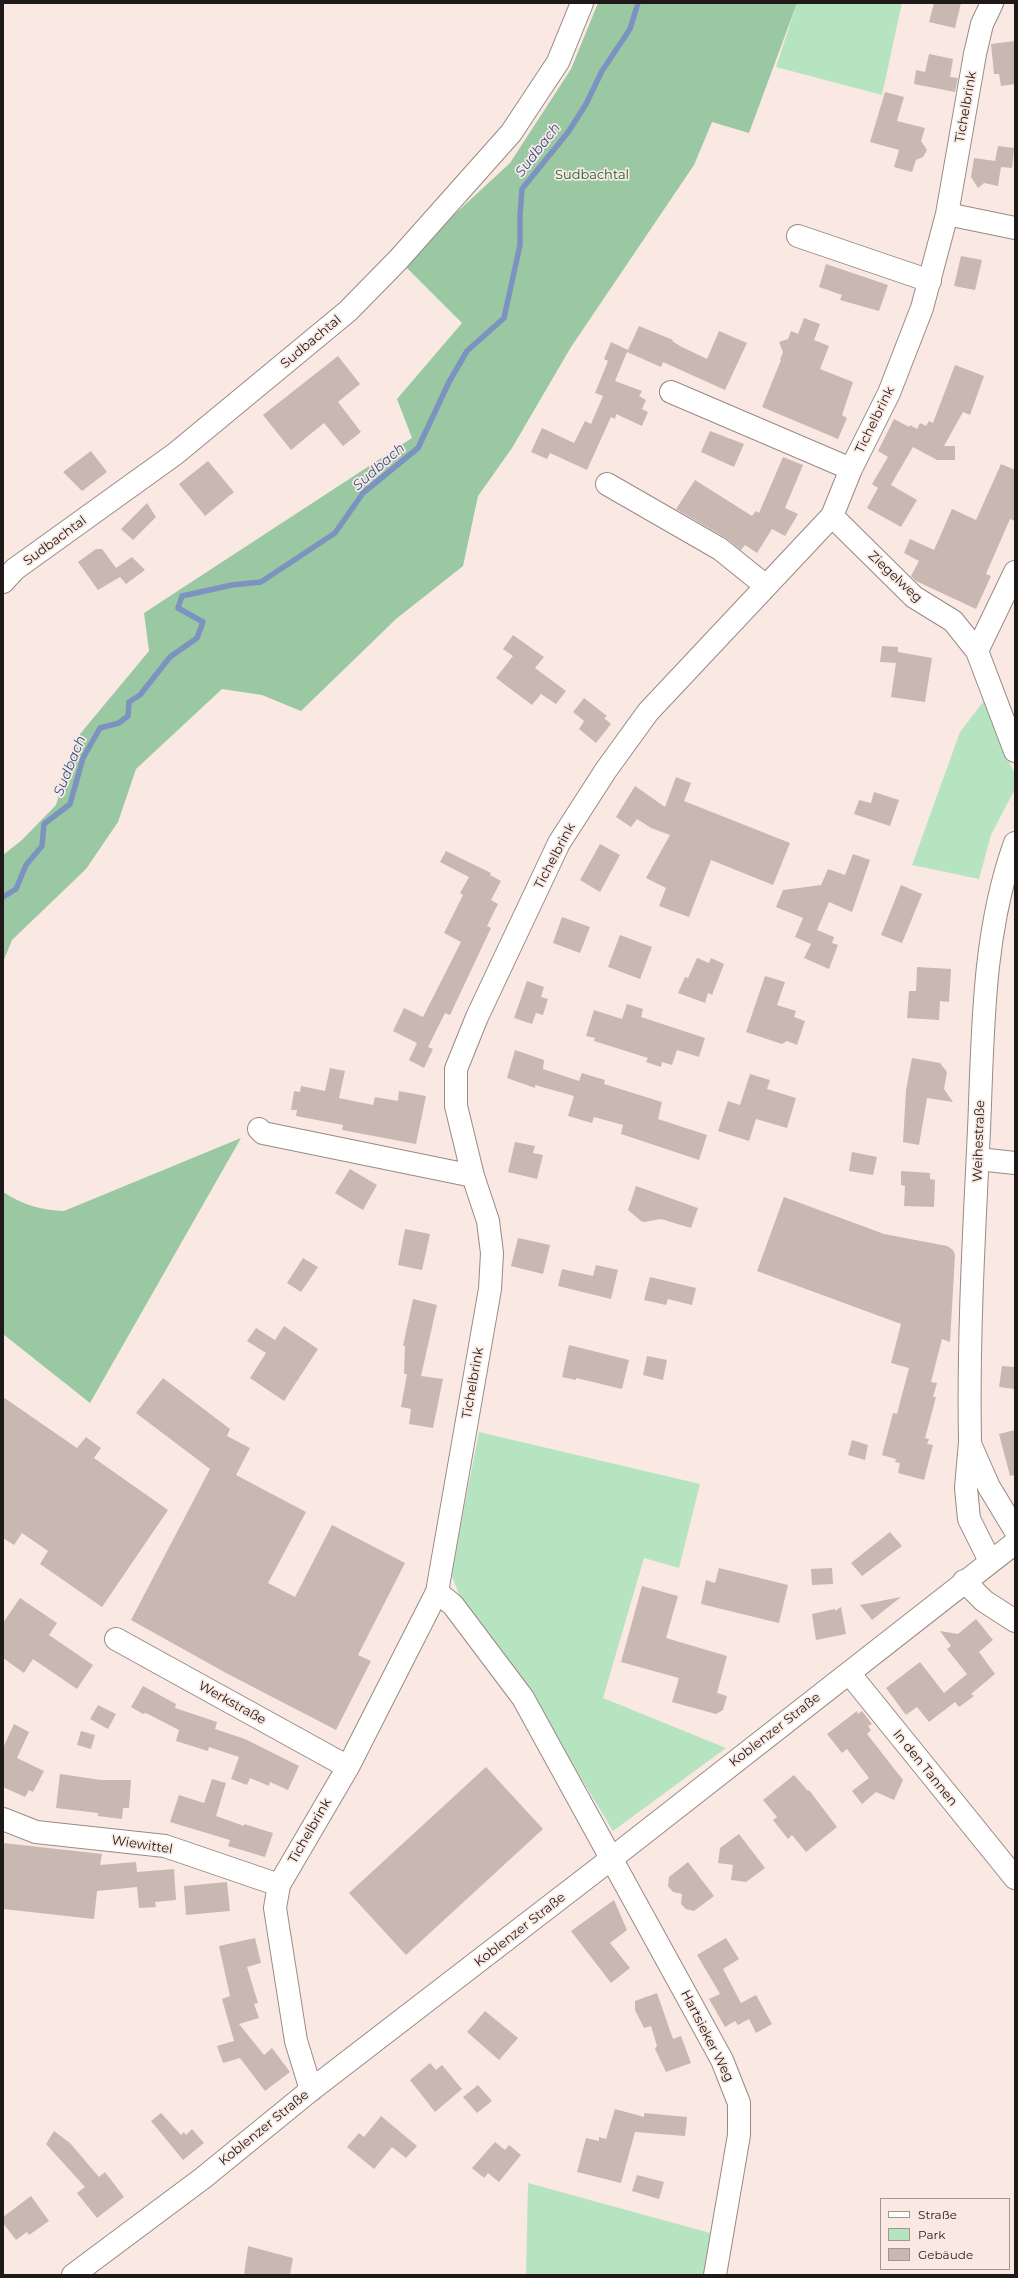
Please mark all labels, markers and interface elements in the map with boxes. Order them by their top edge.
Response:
street label: Tichelbrink [952,70,980,144]
water label: Sudbach [512,120,564,180]
park label: Sudbachtal [555,167,629,183]
street label: Sudbachtal [278,312,344,372]
street label: Tichelbrink [852,384,898,456]
water label: Sudbach [349,440,409,494]
street label: Sudbachtal [20,513,90,569]
street label: Ziegelweg [865,548,925,606]
water label: Sudbach [50,733,90,799]
street label: Tichelbrink [531,820,579,892]
street label: Weihestraße [970,1100,988,1182]
street label: Tichelbrink [459,1346,487,1420]
street label: Werkstraße [196,1678,268,1728]
street label: Koblenzer Straße [726,1690,824,1770]
street label: In den Tannen [889,1727,961,1809]
street label: Tichelbrink [285,1796,335,1866]
street label: Wiewittel [110,1832,174,1858]
street label: Koblenzer Straße [471,1890,569,1970]
street label: Hartsieker Weg [677,1987,737,2085]
street label: Koblenzer Straße [216,2087,312,2169]
legend [880,2198,1010,2270]
text: Straße [918,2207,957,2222]
text: Park [918,2227,945,2242]
text: Gebäude [918,2247,973,2262]

